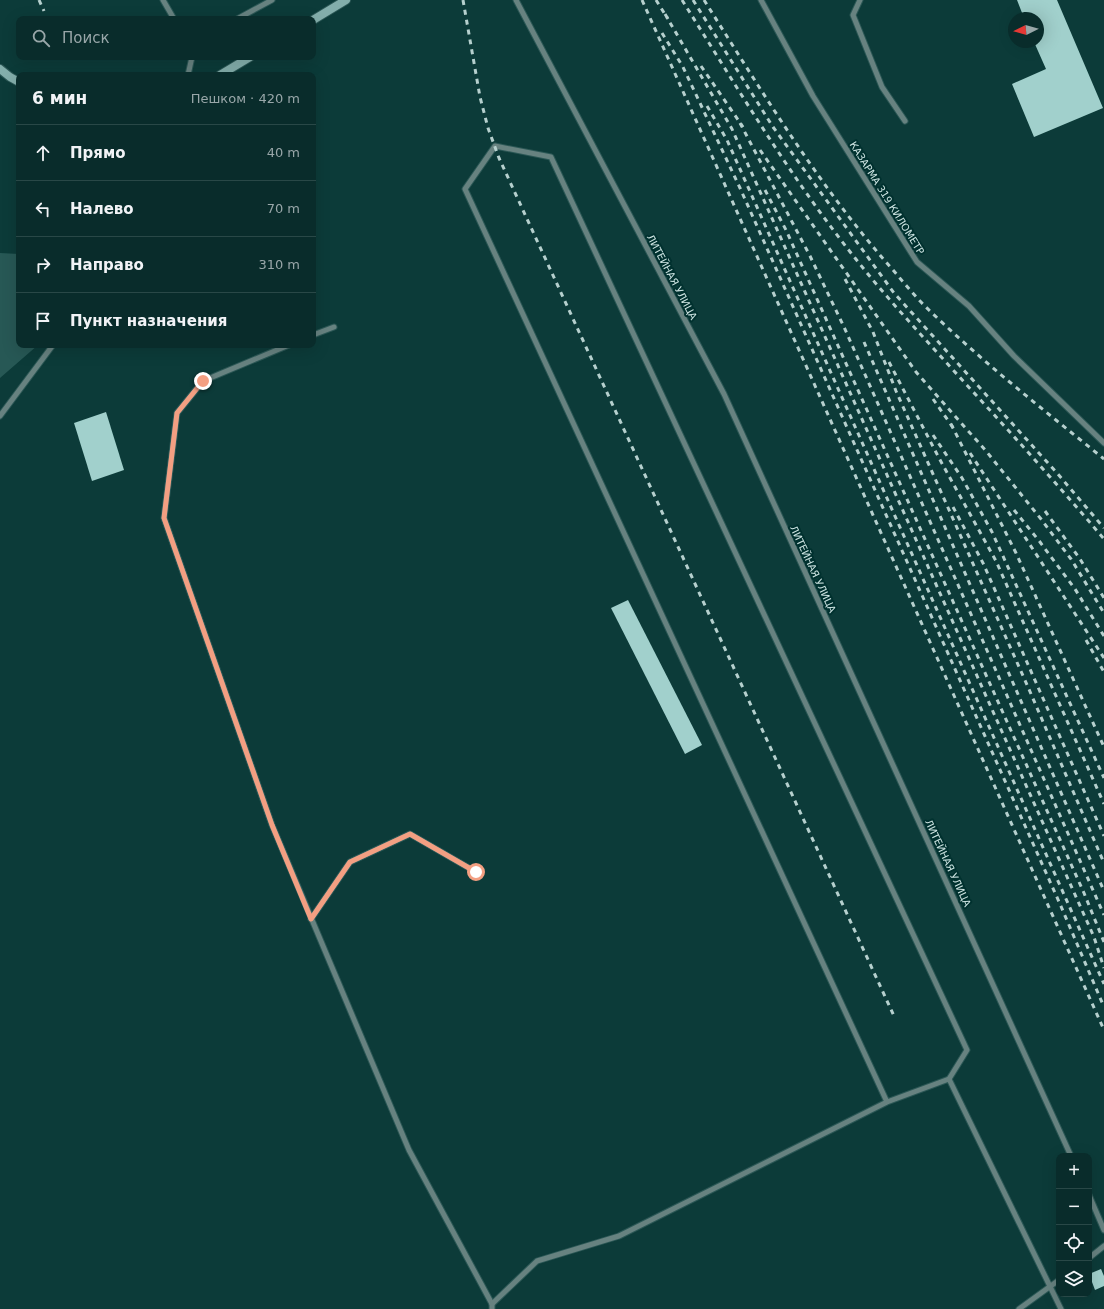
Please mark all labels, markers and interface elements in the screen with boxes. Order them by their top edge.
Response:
north arrow [1008,12,1044,48]
search box [16,16,316,60]
icon: search [30,27,52,49]
text: Поиск [62,29,110,47]
text: 6 мин [32,88,87,108]
text: Пешком · 420 m [191,91,300,106]
street label: КАЗАРМА 319 КИЛОМЕТР [848,139,926,257]
icon: ahead [32,142,54,164]
text: Прямо [70,144,126,162]
text: 40 m [267,145,300,160]
icon: left [32,198,54,220]
text: Налево [70,200,134,218]
text: 70 m [267,201,300,216]
street label: ЛИТЕЙНАЯ УЛИЦА [645,232,700,322]
icon: right [32,254,54,276]
text: Направо [70,256,144,274]
text: 310 m [258,257,300,272]
icon: arrive [32,310,54,332]
text: Пункт назначения [70,312,227,330]
route end [194,372,212,390]
street label: ЛИТЕЙНАЯ УЛИЦА [788,523,839,615]
street label: ЛИТЕЙНАЯ УЛИЦА [923,817,974,909]
route start [467,863,485,881]
map controls [1056,1153,1092,1297]
button: + [1056,1153,1092,1189]
button: − [1056,1189,1092,1225]
button: locate [1056,1225,1092,1261]
button: layers [1056,1261,1092,1297]

